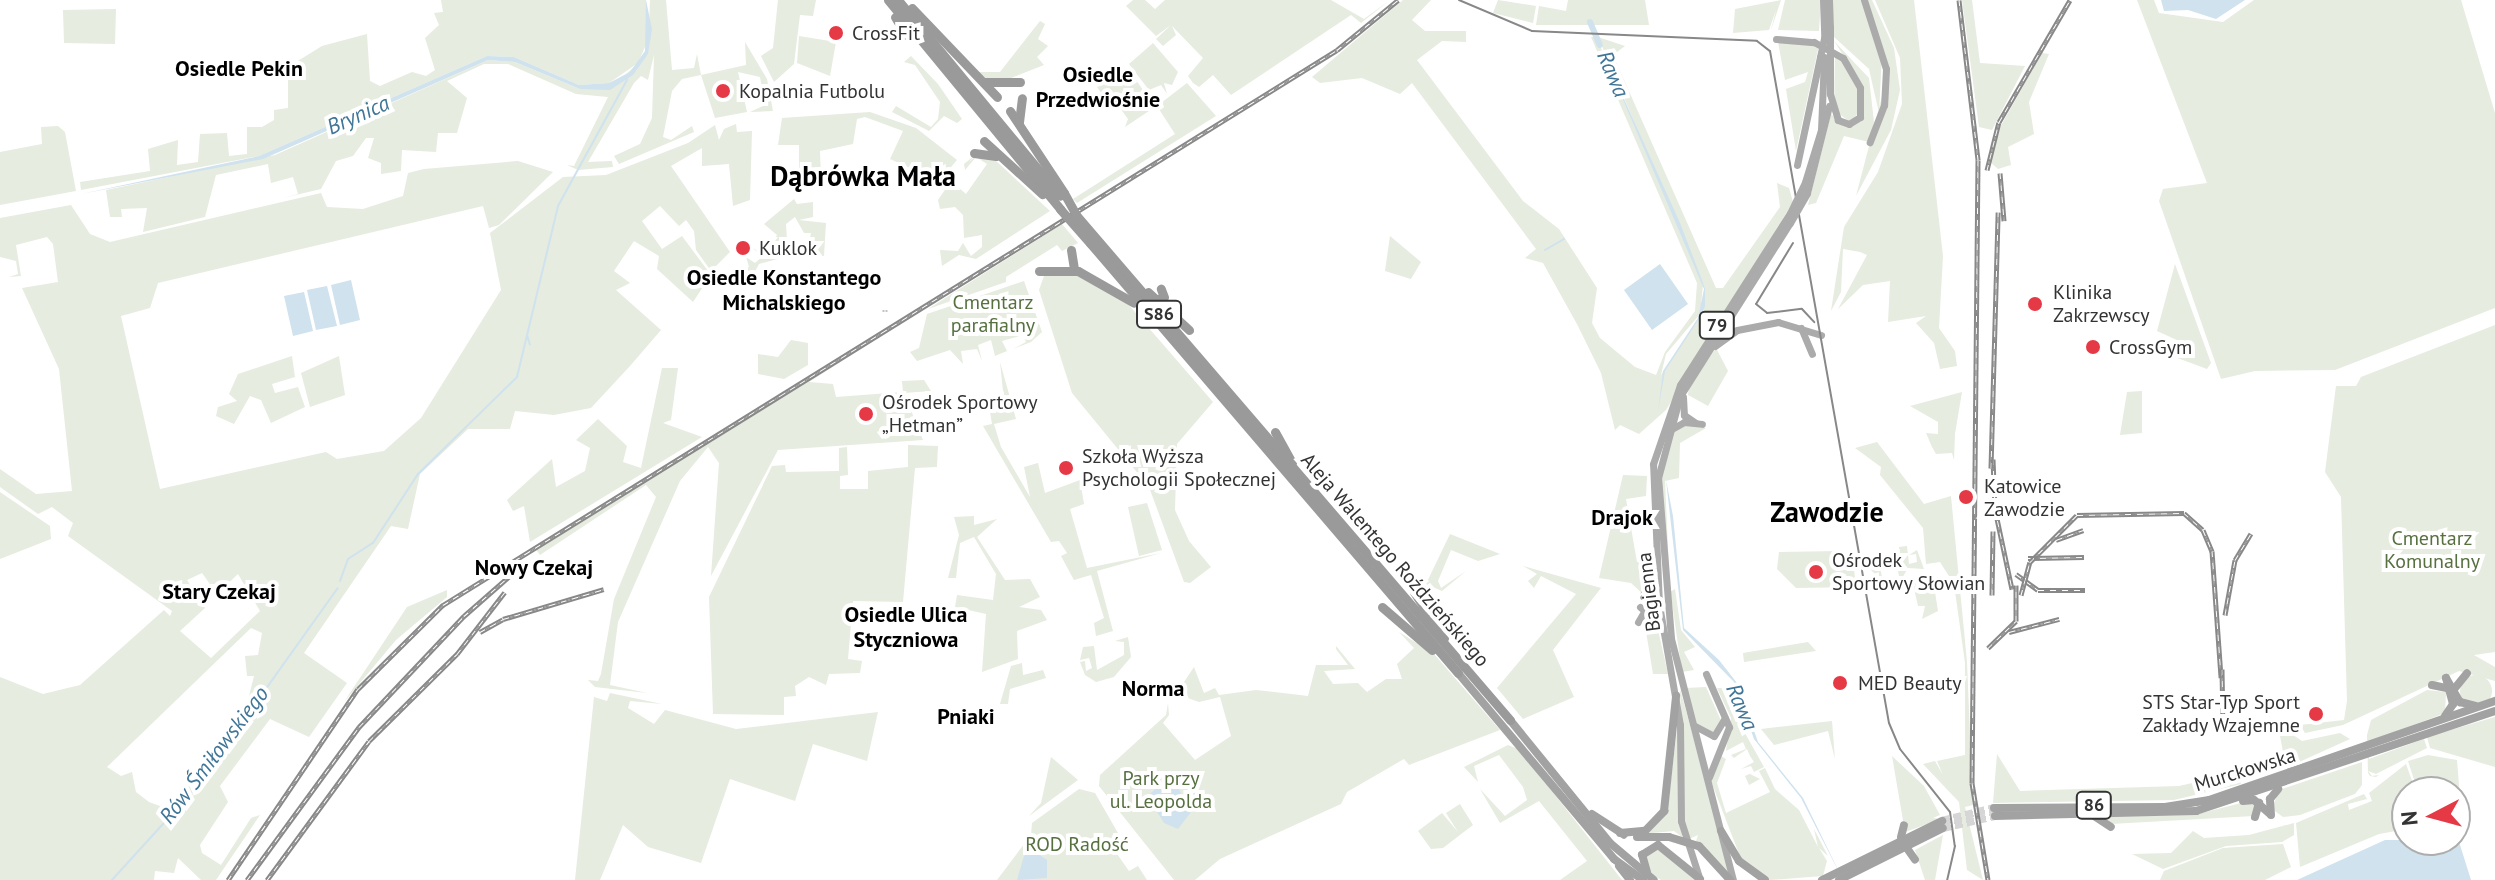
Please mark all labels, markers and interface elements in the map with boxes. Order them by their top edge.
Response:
place label: CrossFit [852,21,920,45]
marker: CrossFit [827,24,845,42]
water label: Rawa [1591,47,1635,101]
district label: Osiedle Pekin [175,56,303,82]
district label: Osiedle Przedwiośnie [1036,61,1160,112]
place label: Kopalnia Futbolu [739,79,885,103]
marker: Kopalnia Futbolu [714,82,732,100]
water label: Brynica [323,90,393,140]
district label: Dąbrówka Mała [770,159,956,193]
place label: Kuklok [759,236,817,260]
marker: Kuklok [734,239,752,257]
district label: Osiedle Konstantego Michalskiego [687,264,881,316]
place label: Klinika Zakrzewscy [2053,280,2150,327]
park label: Cmentarz parafialny [951,291,1035,338]
marker: Klinika Zakrzewscy [2024,293,2046,315]
road number: S86 [1135,300,1183,328]
road number: 79 [1697,311,1737,339]
place label: CrossGym [2109,335,2192,359]
marker: CrossGym [2084,338,2102,356]
place label: Ośrodek Sportowy „Hetman” [882,390,1038,437]
marker: Ośrodek Sportowy „Hetman” [857,405,875,423]
place label: Szkoła Wyższa Psychologii Społecznej [1082,444,1276,491]
street label: Aleja Walentego Roździeńskiego [1296,448,1494,672]
marker: Szkoła Wyższa Psychologii Społecznej [1057,459,1075,477]
place label: Katowice Zawodzie [1984,474,2065,521]
marker: Katowice Zawodzie [1955,486,1977,508]
district label: Zawodzie [1770,495,1884,529]
district label: Drajok [1591,505,1653,531]
park label: Cmentarz Komunalny [2384,527,2480,574]
place label: Ośrodek Sportowy Słowian [1832,548,1986,595]
street label: Bagienna [1632,551,1666,633]
district label: Nowy Czekaj [474,555,594,581]
marker: Ośrodek Sportowy Słowian [1807,563,1825,581]
district label: Stary Czekaj [162,579,276,605]
district label: Osiedle Ulica Styczniowa [845,601,967,652]
place label: MED Beauty [1858,671,1962,695]
marker: MED Beauty [1829,672,1851,694]
district label: Norma [1122,676,1184,702]
water label: Rawa [1720,680,1764,734]
water label: Rów Śmiłowskiego [154,681,274,829]
place label: STS Star-Typ Sport Zakłady Wzajemne [2141,690,2300,737]
district label: Pniaki [937,704,995,730]
marker: STS Star-Typ Sport Zakłady Wzajemne [2307,705,2325,723]
street label: Murckowska [2191,743,2299,797]
park label: Park przy ul. Leopolda [1109,766,1213,813]
north arrow [2391,776,2471,856]
road number: 86 [2074,791,2114,819]
text: N [2394,810,2424,827]
park label: ROD Radość [1025,832,1129,856]

